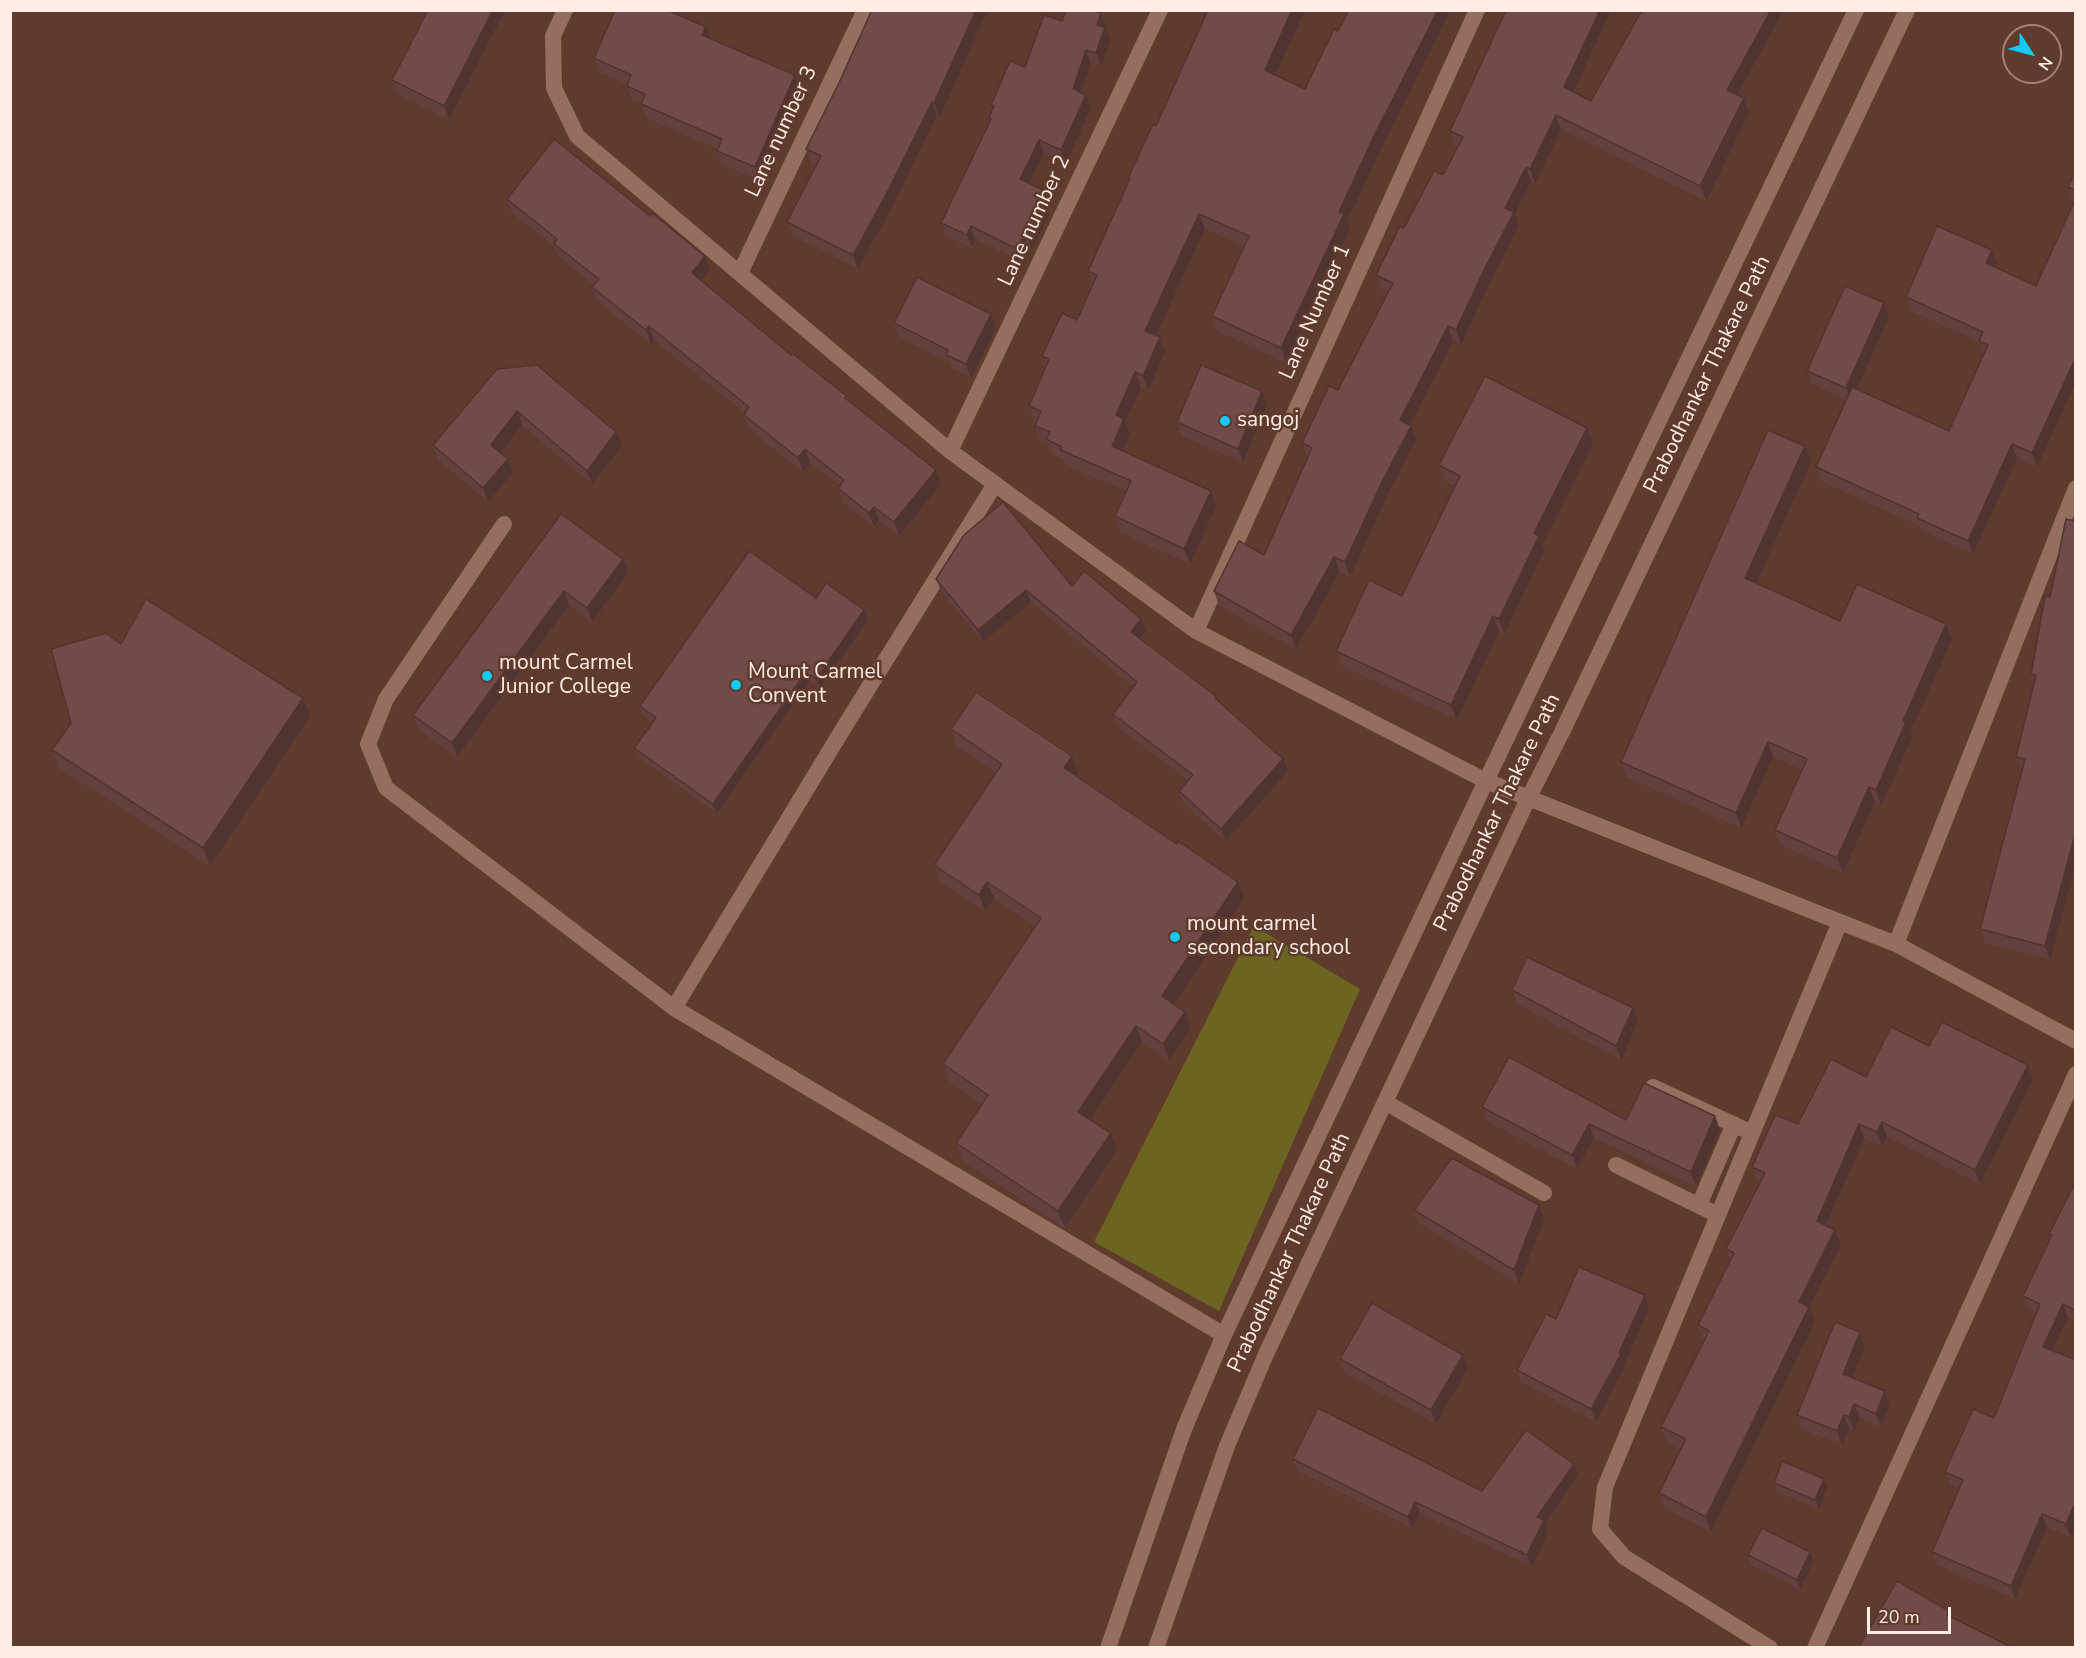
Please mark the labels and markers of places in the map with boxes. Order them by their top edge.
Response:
place label: sangoj [1237,408,1299,434]
marker: sangoj [1218,414,1232,428]
place label: mount Carmel Junior College [499,651,633,701]
place label: Mount Carmel Convent [748,660,882,710]
marker: mount Carmel Junior College [480,669,494,683]
marker: Mount Carmel Convent [729,678,743,692]
place label: mount carmel secondary school [1187,912,1350,962]
marker: mount carmel secondary school [1168,930,1182,944]

